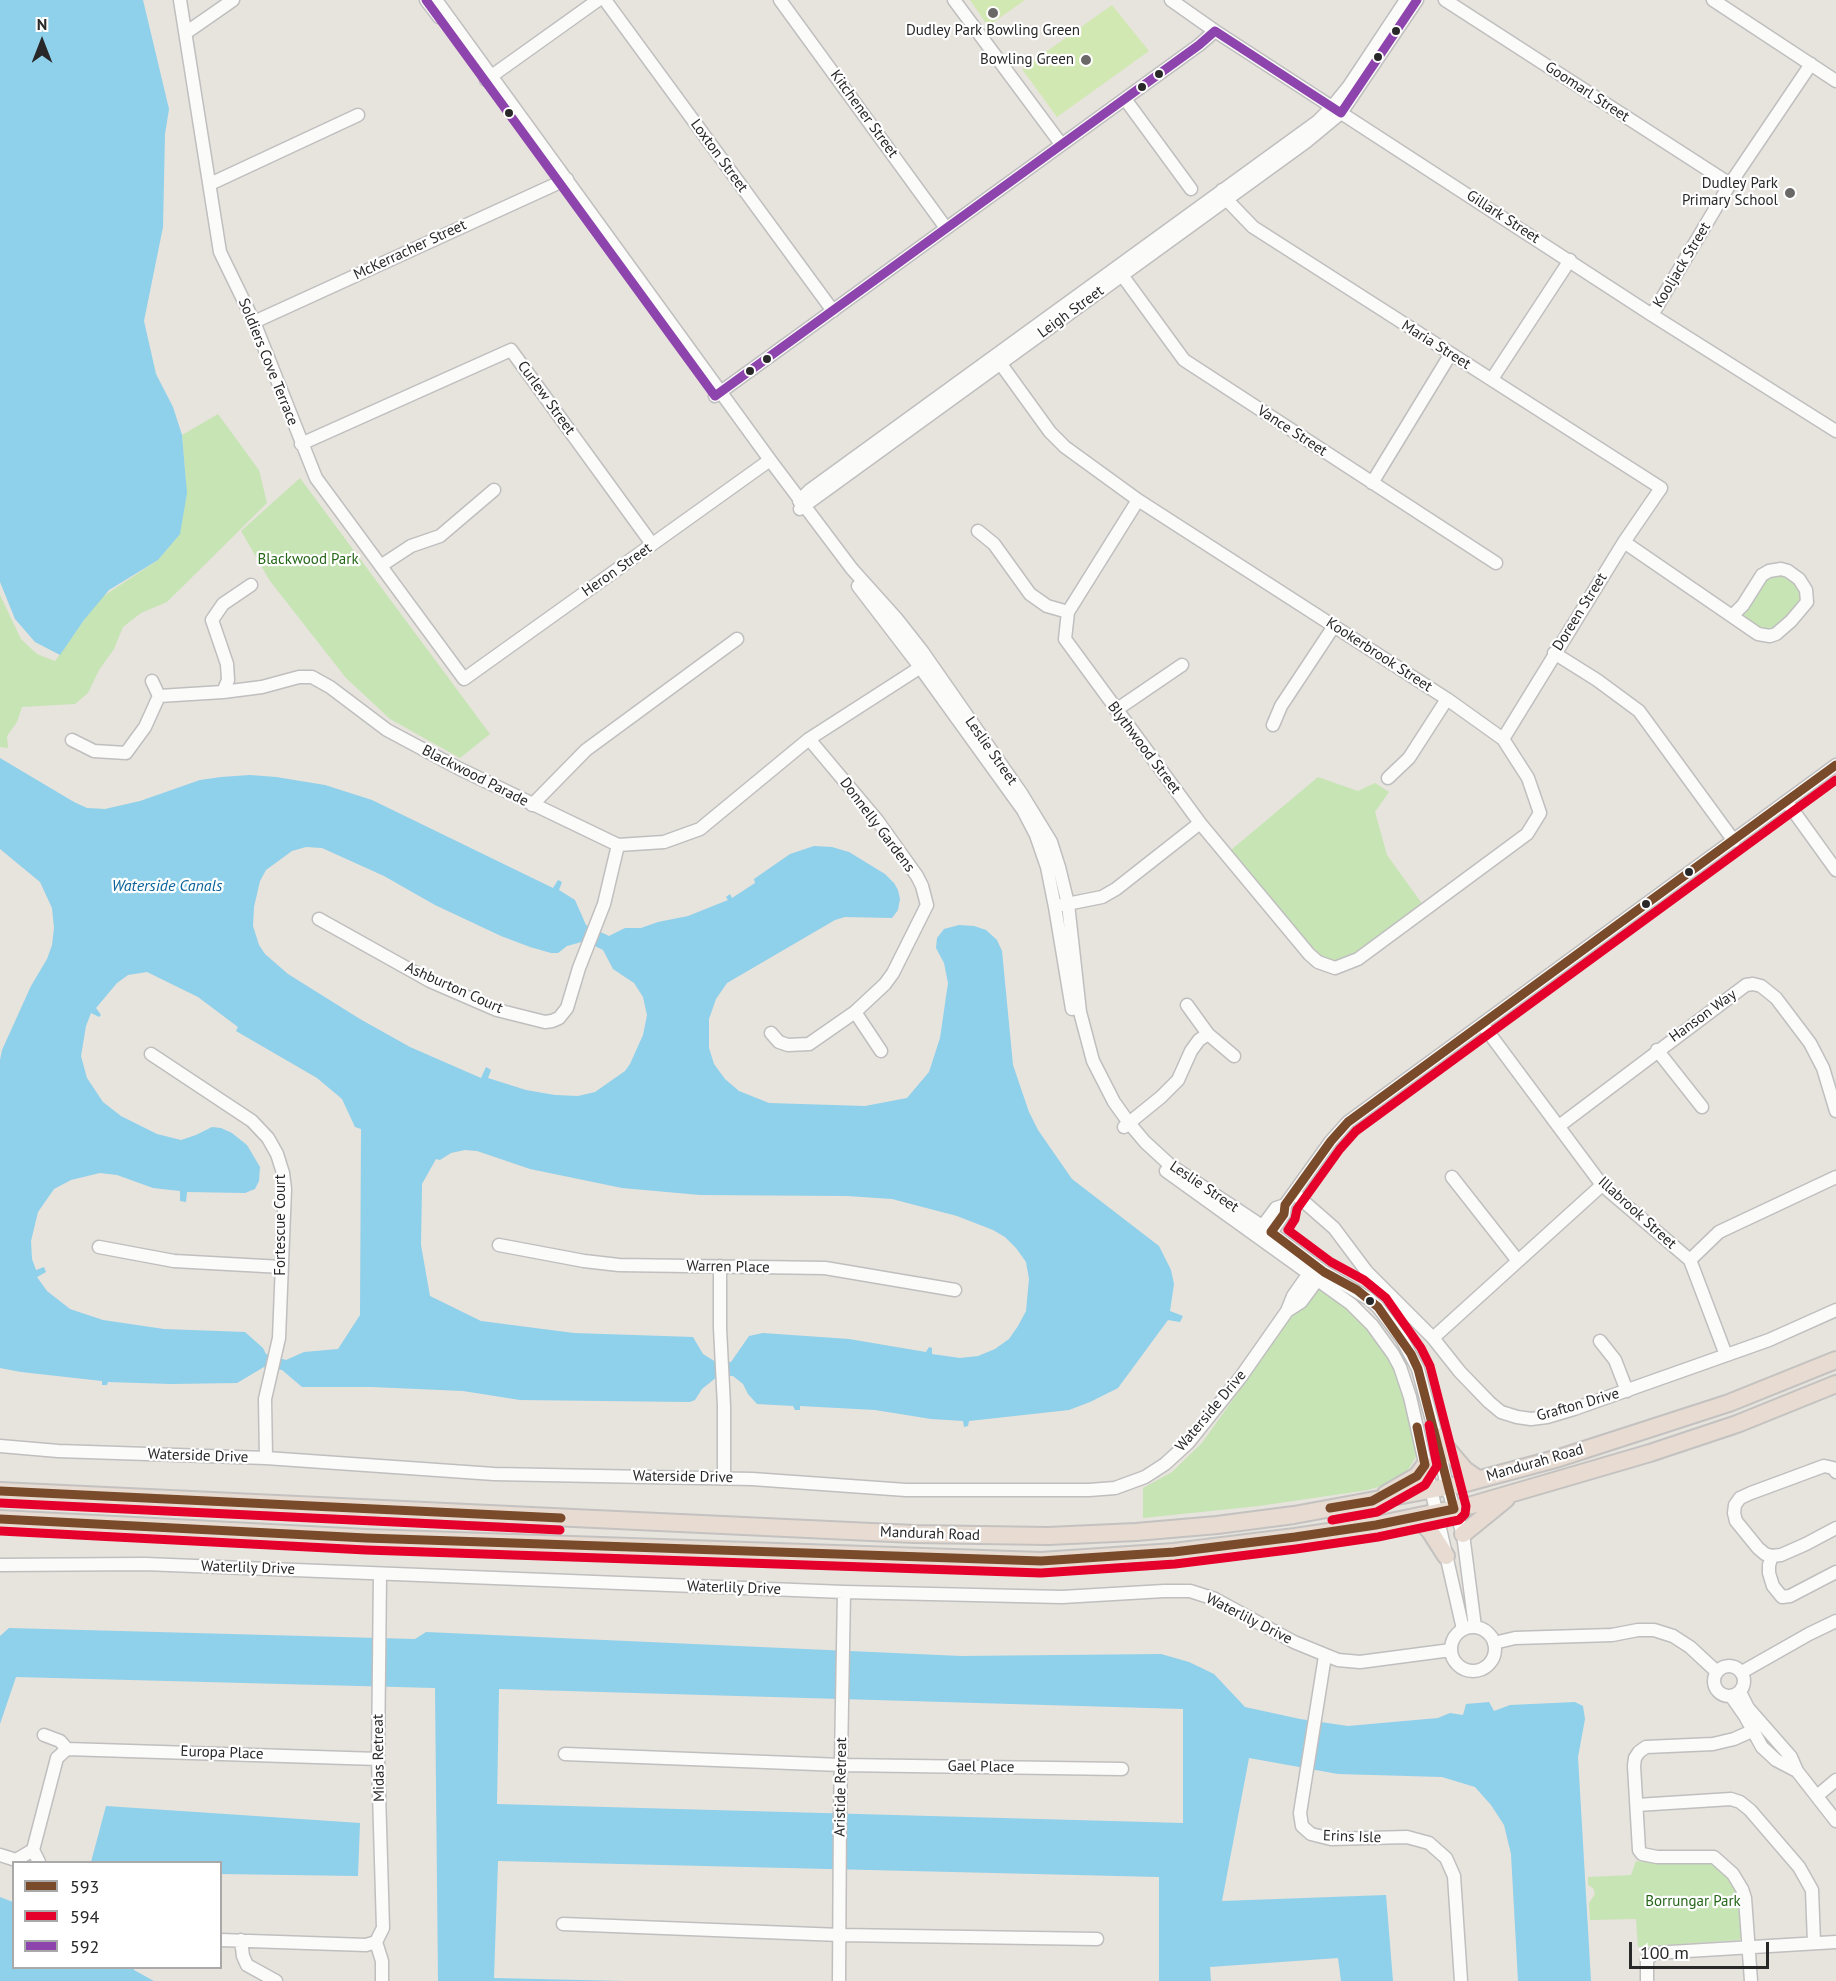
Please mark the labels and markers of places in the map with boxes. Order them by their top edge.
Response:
marker: Dudley Park Bowling Green [986,6,1000,20]
place label: Dudley Park Bowling Green [906,22,1080,40]
unlabelled marker [1390,25,1402,37]
place label: Bowling Green [980,51,1074,69]
unlabelled marker [1372,51,1384,63]
marker: Bowling Green [1079,53,1093,67]
unlabelled marker [1153,68,1165,80]
unlabelled marker [1136,81,1148,93]
unlabelled marker [503,107,515,119]
place label: Dudley Park Primary School [1682,175,1778,210]
marker: Dudley Park Primary School [1783,186,1797,200]
unlabelled marker [761,353,773,365]
unlabelled marker [744,365,756,377]
unlabelled marker [1683,866,1695,878]
unlabelled marker [1640,898,1652,910]
unlabelled marker [1364,1295,1376,1307]

